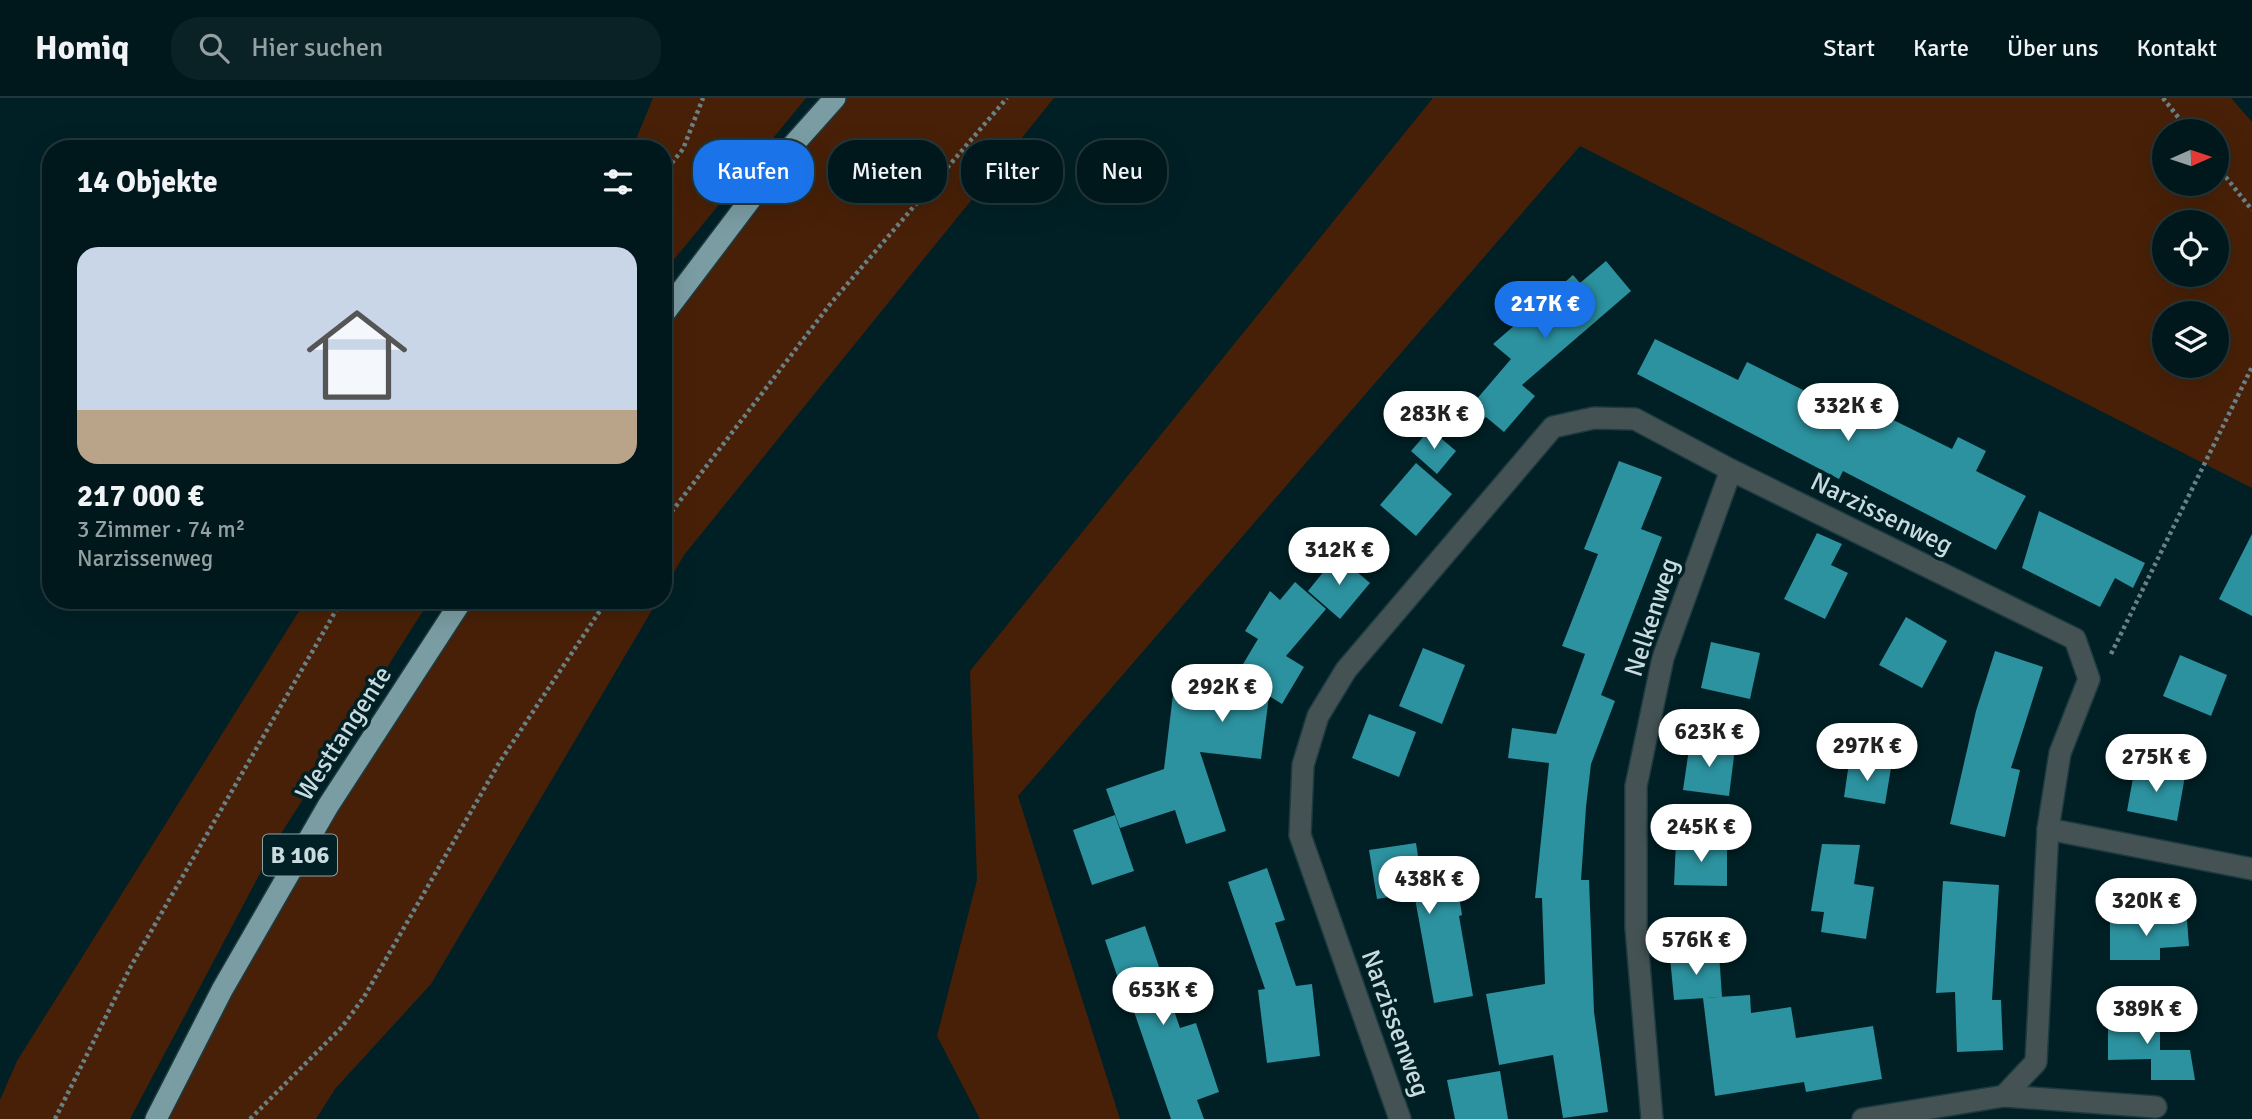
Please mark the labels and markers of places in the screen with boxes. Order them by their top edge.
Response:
pin: 217K € [1488,282,1602,341]
pin: 332K € [1791,384,1905,443]
pin: 283K € [1377,392,1491,451]
pin: 312K € [1282,528,1396,587]
pin: 292K € [1165,664,1279,724]
pin: 623K € [1652,710,1766,769]
pin: 297K € [1810,724,1924,783]
pin: 275K € [2099,734,2213,794]
pin: 245K € [1644,804,1758,864]
pin: 438K € [1372,856,1486,916]
pin: 320K € [2089,878,2203,938]
pin: 576K € [1639,918,1753,977]
pin: 653K € [1106,968,1220,1027]
pin: 389K € [2090,986,2204,1046]

